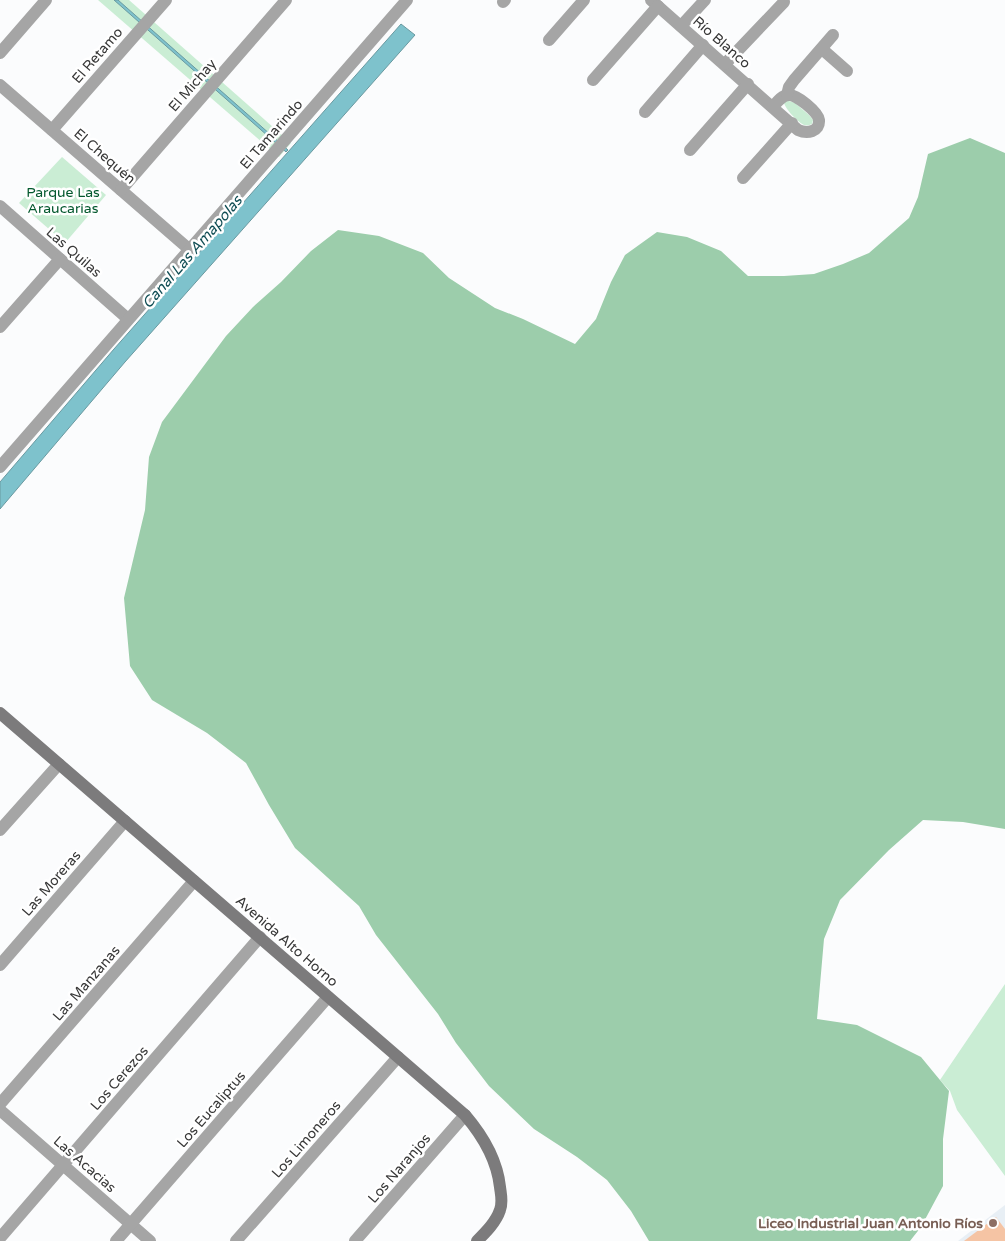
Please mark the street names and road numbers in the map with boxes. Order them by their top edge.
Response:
street label: Río Blanco [689,13,754,72]
street label: El Retamo [68,24,126,87]
street label: El Michay [165,55,220,115]
street label: El Tamarindo [236,96,306,173]
street label: El Chequén [70,125,139,188]
street label: Las Quilas [43,224,105,281]
street label: Las Moreras [18,847,85,920]
street label: Avenida Alto Horno [232,892,341,990]
street label: Las Manzanas [49,942,124,1024]
street label: Los Cerezos [87,1042,152,1114]
street label: Los Eucaliptus [174,1067,249,1151]
street label: Los Limoneros [268,1097,345,1181]
street label: Los Naranjos [365,1130,434,1207]
street label: Las Acacias [50,1133,120,1196]

